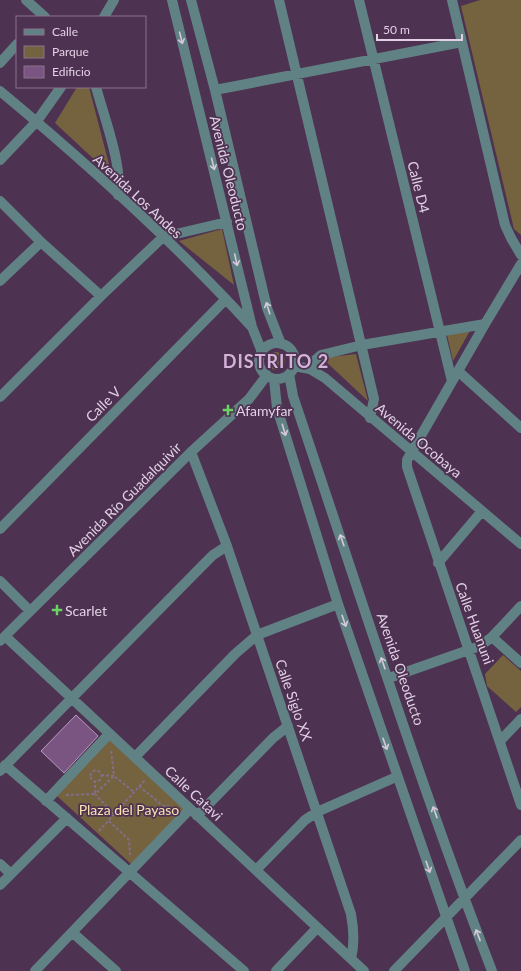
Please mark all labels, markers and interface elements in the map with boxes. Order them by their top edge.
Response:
legend [16,16,146,88]
scale bar [377,16,462,42]
text: 50 m [383,22,410,37]
text: Calle [52,24,78,39]
one-way arrow [178,31,186,44]
text: Parque [52,44,89,59]
text: Edificio [52,64,91,79]
street label: Avenida Oleoducto [206,114,252,232]
street label: Avenida Los Andes [90,150,186,242]
one-way arrow [210,157,217,170]
street label: Calle D4 [404,159,434,215]
one-way arrow [233,253,241,266]
one-way arrow [263,302,271,314]
district label: DISTRITO 2 [223,350,329,372]
street label: Calle V [82,382,125,425]
street label: Avenida Ocobaya [372,399,466,481]
place label: Afamyfar [236,402,292,419]
marker: Afamyfar [223,405,233,415]
one-way arrow [281,424,288,437]
street label: Avenida Río Guadalquivir [64,439,184,559]
one-way arrow [337,534,345,546]
street label: Calle Huanuni [452,580,498,666]
place label: Scarlet [65,602,107,619]
marker: Scarlet [52,605,62,615]
street label: Avenida Oleoducto [374,611,428,728]
one-way arrow [341,615,348,628]
street label: Calle Siglo XX [272,657,316,743]
one-way arrow [379,657,387,669]
one-way arrow [382,738,390,750]
street label: Calle Catavi [162,762,226,824]
park label: Plaza del Payaso [79,801,179,818]
one-way arrow [430,807,438,819]
one-way arrow [424,861,432,873]
one-way arrow [474,929,482,941]

